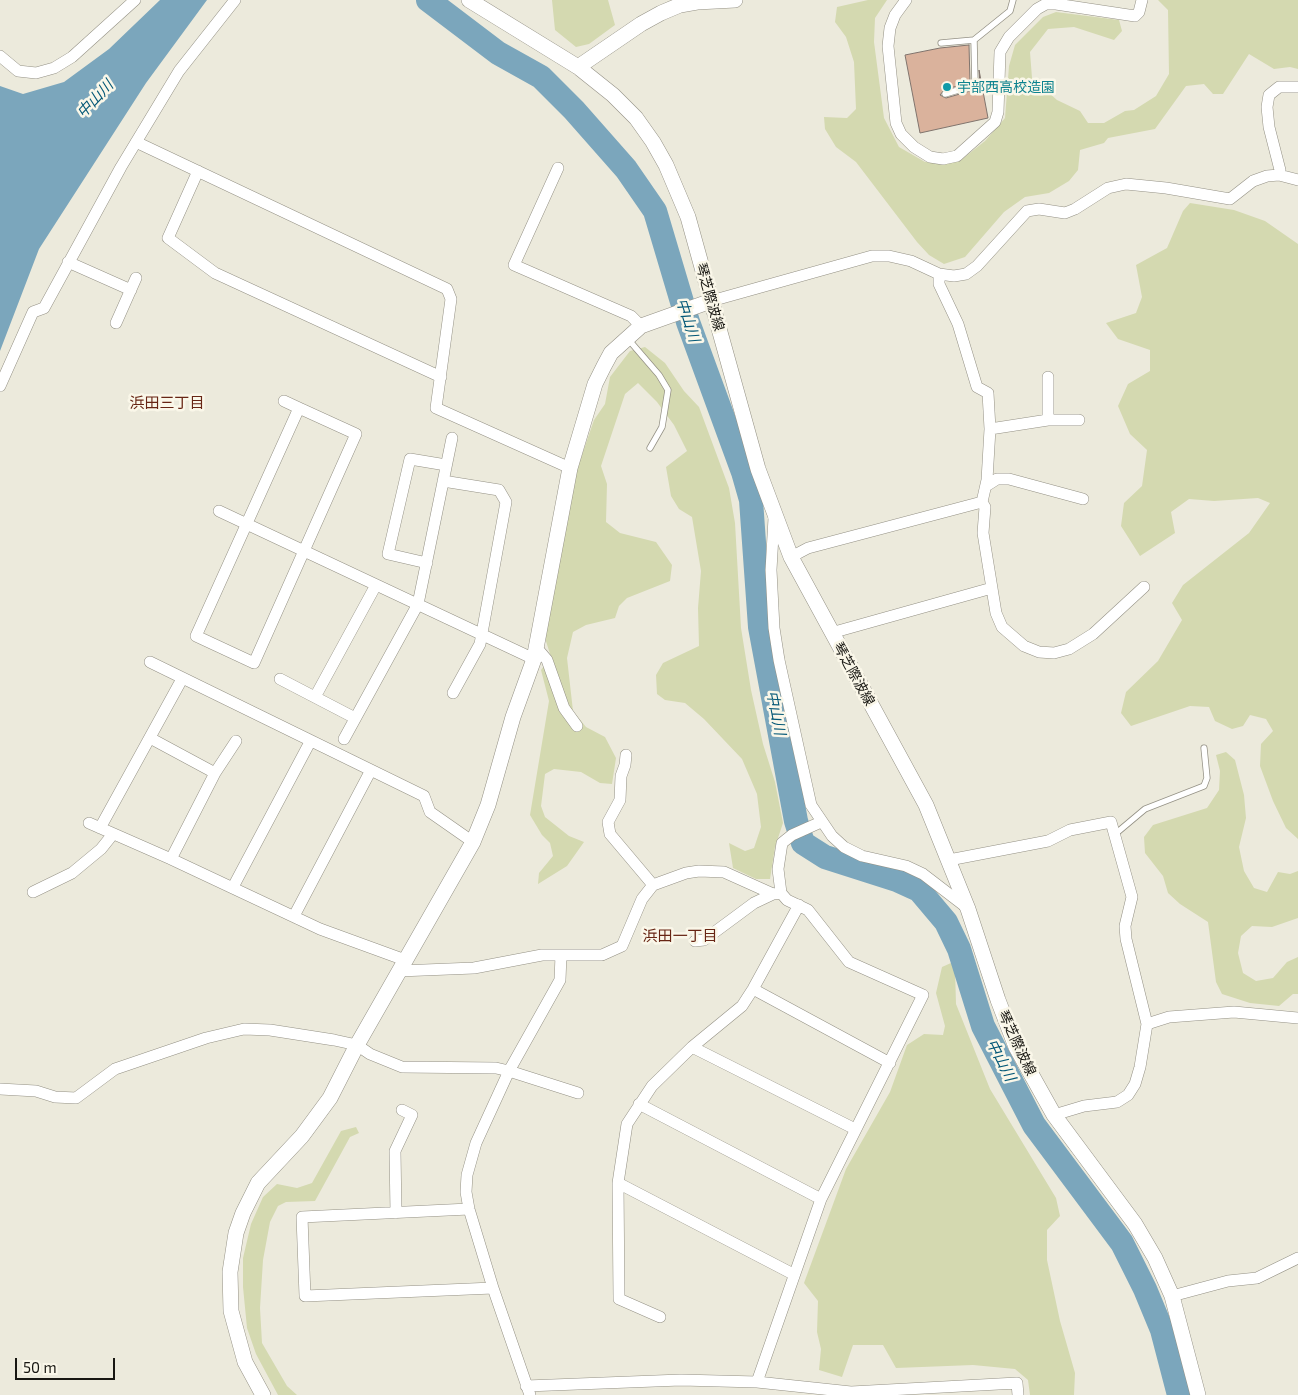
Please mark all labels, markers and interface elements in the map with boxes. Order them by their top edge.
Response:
water label: 中山川 [73,76,117,122]
place label: 宇部西高校造園 [957,79,1055,95]
marker: 宇部西高校造園 [941,81,953,93]
street label: 琴芝際波線 [692,261,728,333]
water label: 中山川 [672,296,704,344]
district label: 浜田三丁目 [130,394,204,412]
street label: 琴芝際波線 [830,639,878,709]
water label: 中山川 [763,689,789,737]
district label: 浜田一丁目 [643,927,717,945]
street label: 琴芝際波線 [995,1008,1039,1078]
water label: 中山川 [983,1036,1019,1084]
scale bar [18,1348,118,1380]
text: 50 m [23,1358,57,1376]

